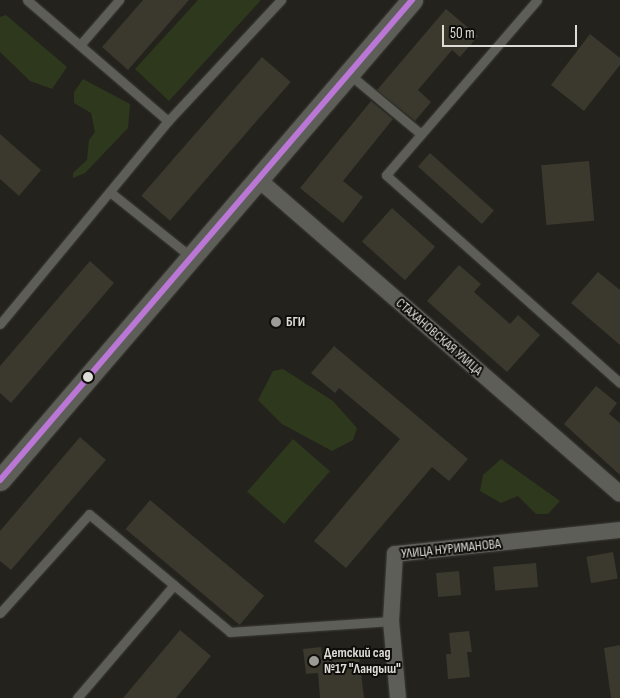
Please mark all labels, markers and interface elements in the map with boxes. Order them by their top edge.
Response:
scale bar [445,15,580,47]
text: 50 m [450,24,475,43]
street label: СТАХАНОВСКАЯ УЛИЦА [392,295,486,379]
place label: БГИ [286,314,305,330]
marker: БГИ [270,316,282,328]
unlabelled marker [83,372,93,382]
street label: УЛИЦА НУРИМАНОВА [400,535,502,563]
place label: Детский сад №17 "Ландыш" [324,645,401,678]
marker: Детский сад №17 "Ландыш" [308,655,320,667]

